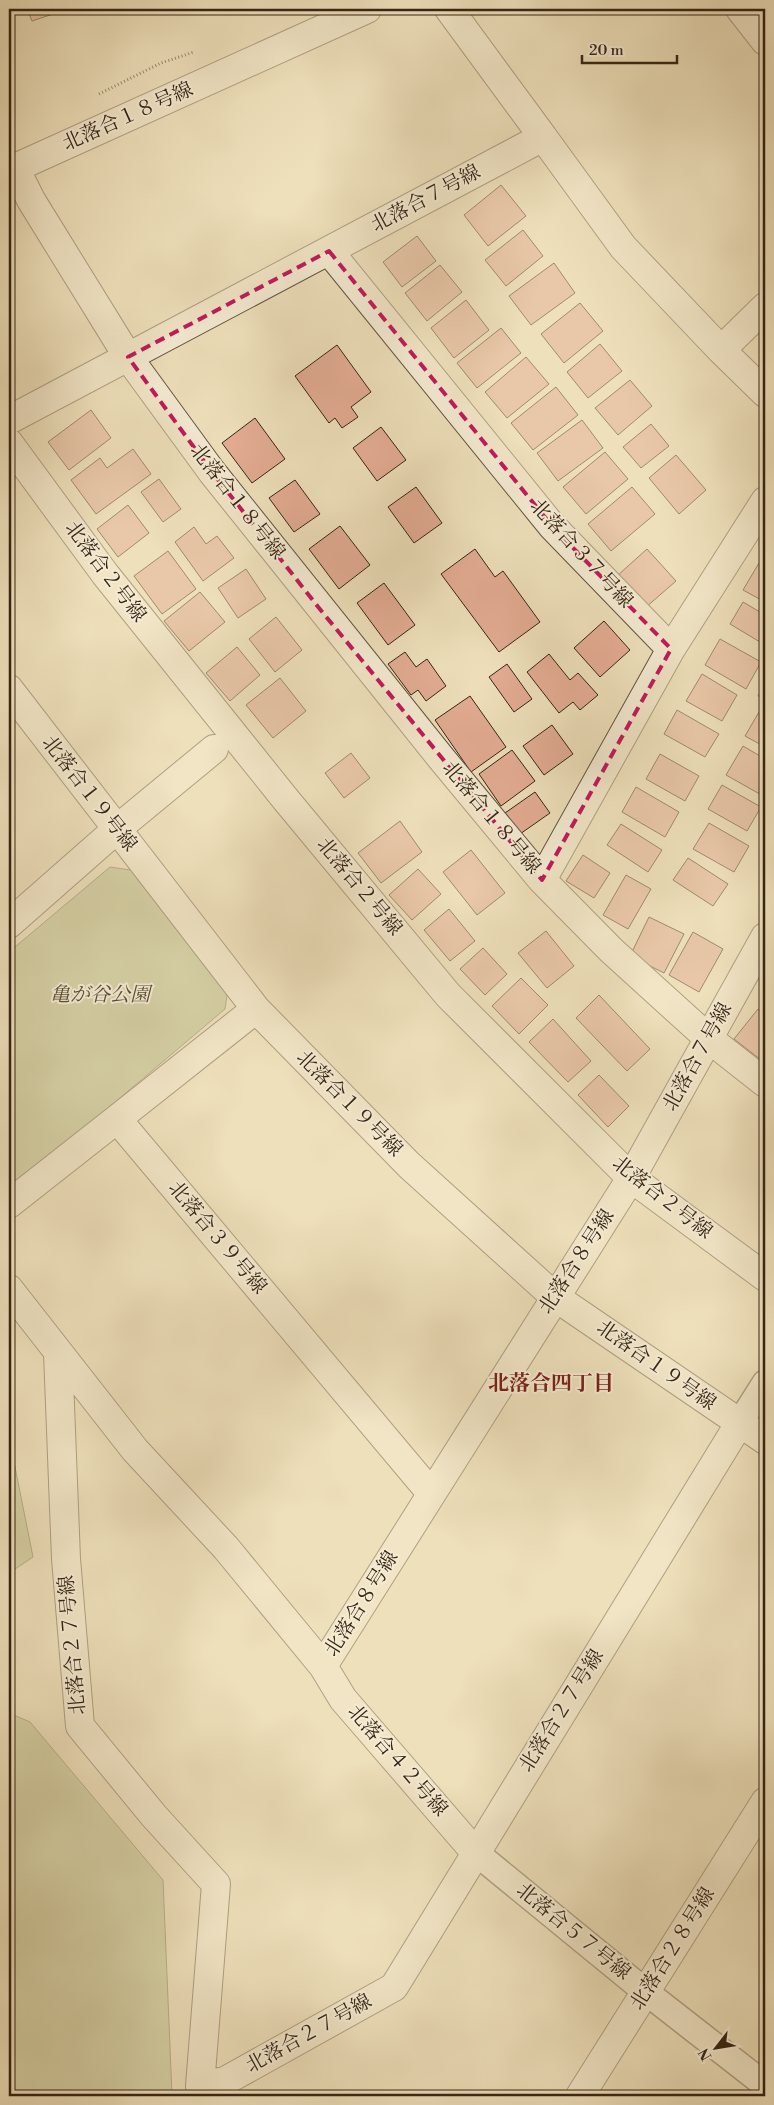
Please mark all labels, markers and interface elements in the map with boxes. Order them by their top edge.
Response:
scale bar [582,32,676,64]
text: 20 m [589,41,624,60]
street label: 北落合１８号線 [59,77,197,157]
street label: 北落合７号線 [367,160,485,238]
street label: 北落合１８号線 [184,439,290,565]
street label: 北落合３７号線 [524,494,638,614]
street label: 北落合２号線 [59,517,151,627]
street label: 北落合１９号線 [36,731,142,857]
street label: 北落合１８号線 [436,756,546,880]
street label: 北落合２号線 [311,833,407,941]
park label: 亀が谷公園 [50,983,153,1008]
street label: 北落合７号線 [658,998,738,1116]
street label: 北落合１９号線 [291,1046,407,1162]
street label: 北落合２号線 [607,1151,717,1245]
street label: 北落合３９号線 [162,1176,272,1300]
street label: 北落合８号線 [534,1205,620,1319]
street label: 北落合１９号線 [591,1316,721,1416]
district label: 北落合四丁目 [488,1371,614,1397]
street label: 北落合８号線 [320,1546,404,1662]
street label: 北落合２７号線 [54,1574,92,1716]
street label: 北落合２７号線 [514,1645,610,1777]
street label: 北落合４２号線 [342,1700,452,1822]
street label: 北落合５７号線 [511,1878,635,1986]
street label: 北落合２８号線 [625,1883,721,2015]
street label: 北落合２７号線 [242,1989,376,2079]
north arrow [692,2022,742,2072]
text: N [695,2045,716,2064]

